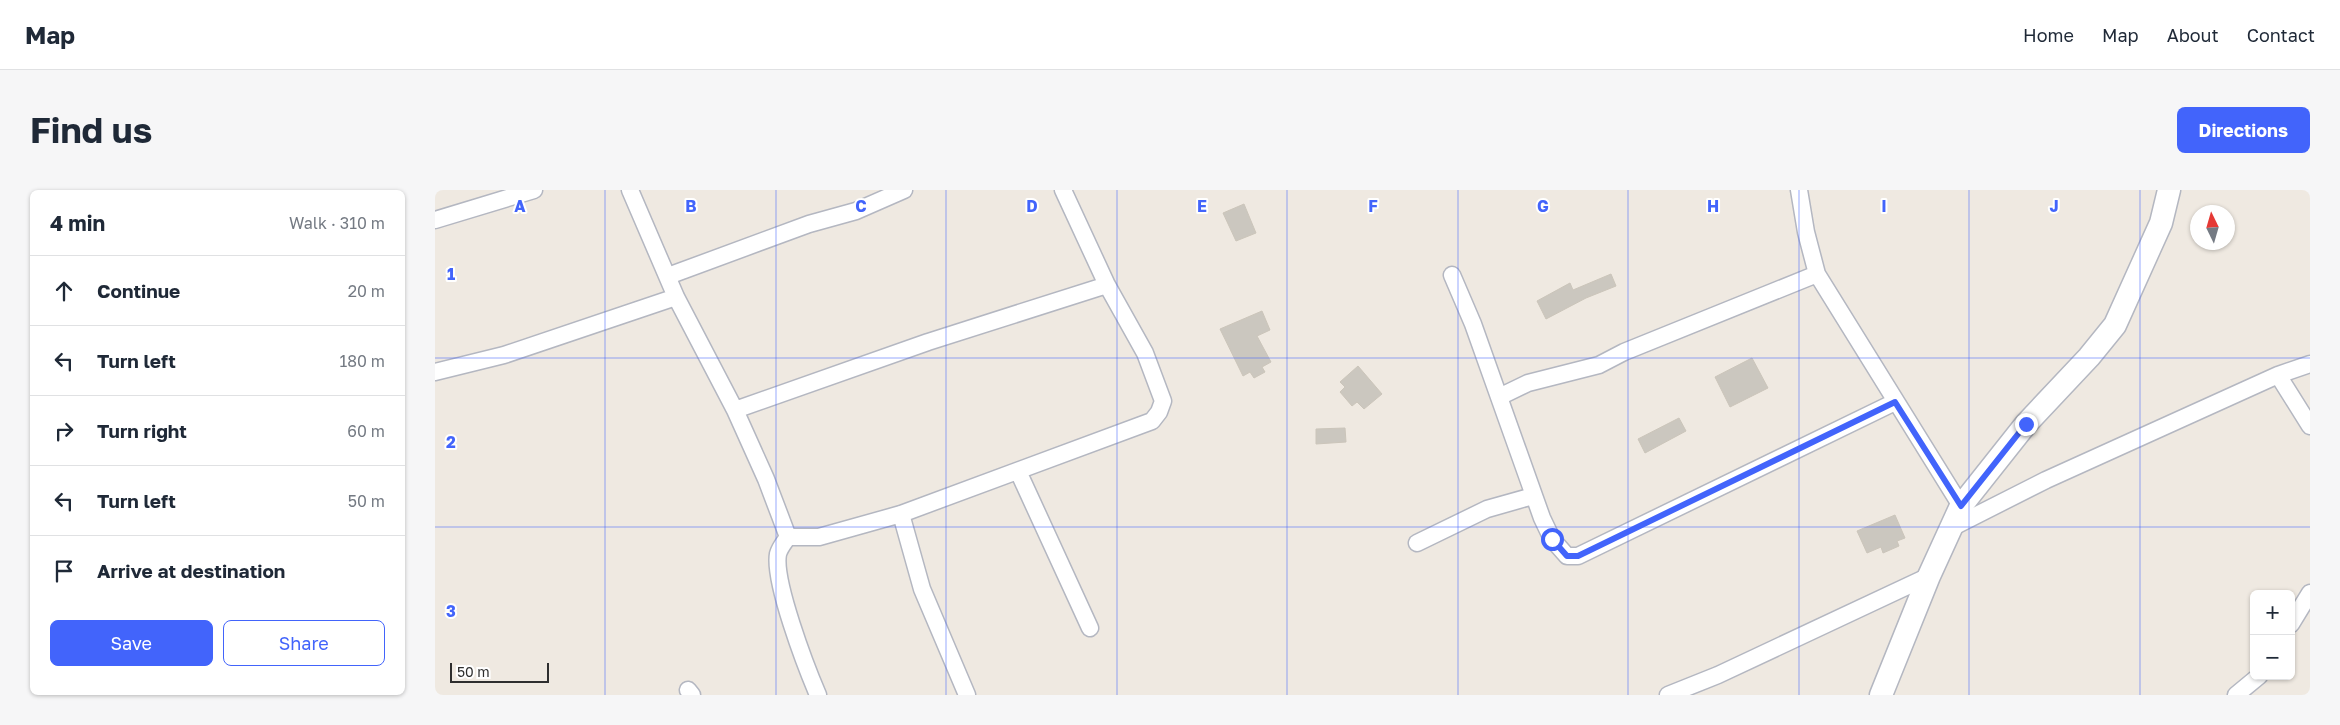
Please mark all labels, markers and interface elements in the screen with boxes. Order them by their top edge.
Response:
text: Map [25,20,75,49]
text: Home [2023,24,2074,46]
text: Map [2102,24,2139,46]
text: About [2167,24,2219,46]
text: Contact [2247,24,2315,46]
button: Directions [2177,107,2310,153]
text: Find us [30,109,152,151]
text: A [514,196,526,216]
text: B [685,196,697,216]
text: C [855,196,867,216]
text: D [1026,196,1038,216]
text: E [1197,196,1207,216]
text: F [1368,196,1378,216]
text: G [1537,196,1549,216]
text: H [1707,196,1719,216]
text: I [1881,196,1887,216]
text: J [2049,196,2059,216]
north arrow [2190,205,2235,250]
text: 4 min [50,210,105,236]
text: Walk · 310 m [289,213,385,233]
text: 1 [447,264,455,284]
icon: ahead [50,277,78,305]
text: Continue [97,279,180,302]
text: 20 m [348,281,385,301]
icon: left [50,347,78,375]
text: Turn left [97,349,176,372]
text: 180 m [339,351,385,371]
route end [2015,413,2038,436]
icon: right [50,417,78,445]
text: Turn right [97,419,187,442]
text: 60 m [347,421,385,441]
text: 2 [446,432,456,452]
icon: left [50,487,78,515]
text: Turn left [97,489,176,512]
text: 50 m [348,491,385,511]
route start [1541,528,1564,551]
icon: arrive [50,557,78,585]
text: Arrive at destination [97,559,285,582]
map controls [2250,590,2295,680]
button: + [2250,590,2295,635]
text: 3 [446,601,456,621]
button: Save [50,620,213,666]
button: Share [223,620,385,666]
button: − [2250,635,2295,680]
scale bar [450,660,549,683]
text: 50 m [457,663,490,680]

